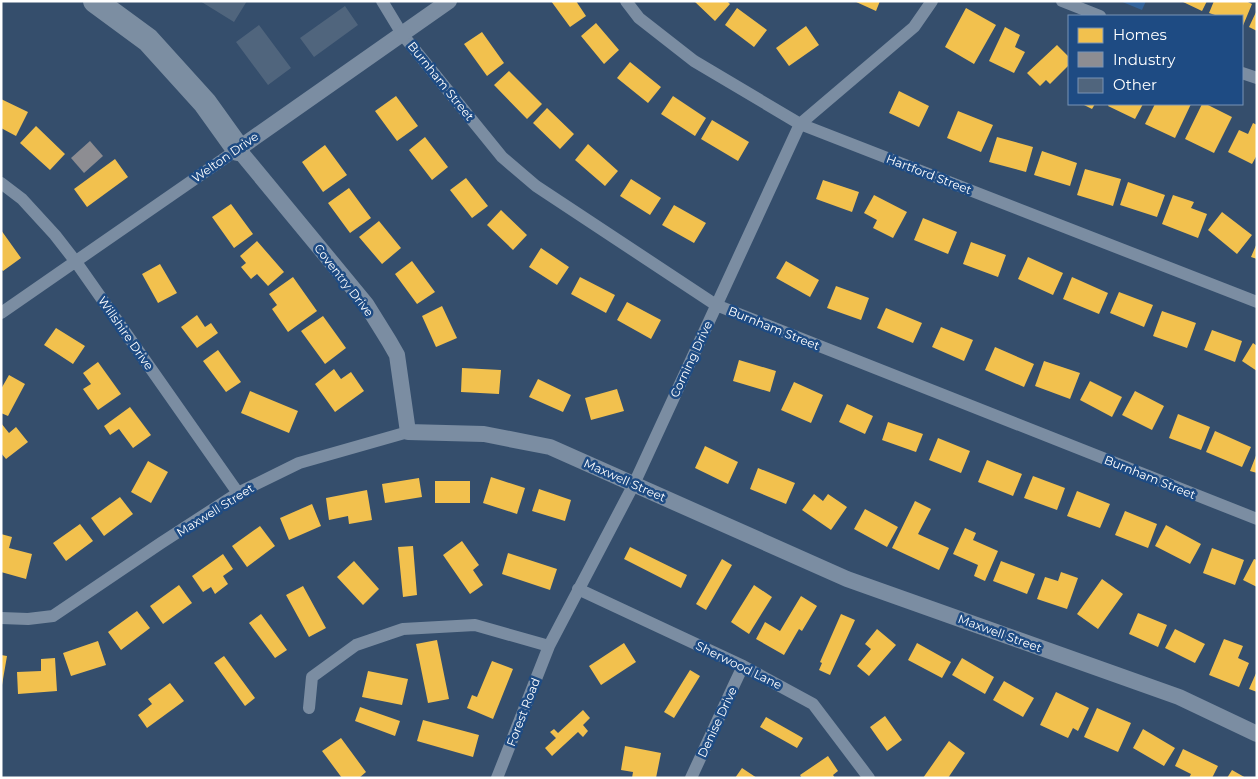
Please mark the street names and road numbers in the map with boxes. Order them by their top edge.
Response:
street label: Burnham Street [405,38,478,124]
street label: Welton Drive [189,129,261,185]
street label: Hartford Street [884,151,974,197]
street label: Coventry Drive [311,241,377,319]
street label: Willshire Drive [95,293,157,373]
street label: Burnham Street [726,303,822,353]
street label: Corning Drive [667,318,715,400]
street label: Burnham Street [1102,452,1198,502]
street label: Maxwell Street [582,455,668,505]
street label: Maxwell Street [174,480,256,540]
street label: Maxwell Street [956,611,1044,655]
street label: Sherwood Lane [693,638,785,692]
street label: Forest Road [503,676,543,748]
street label: Denise Drive [694,684,740,760]

